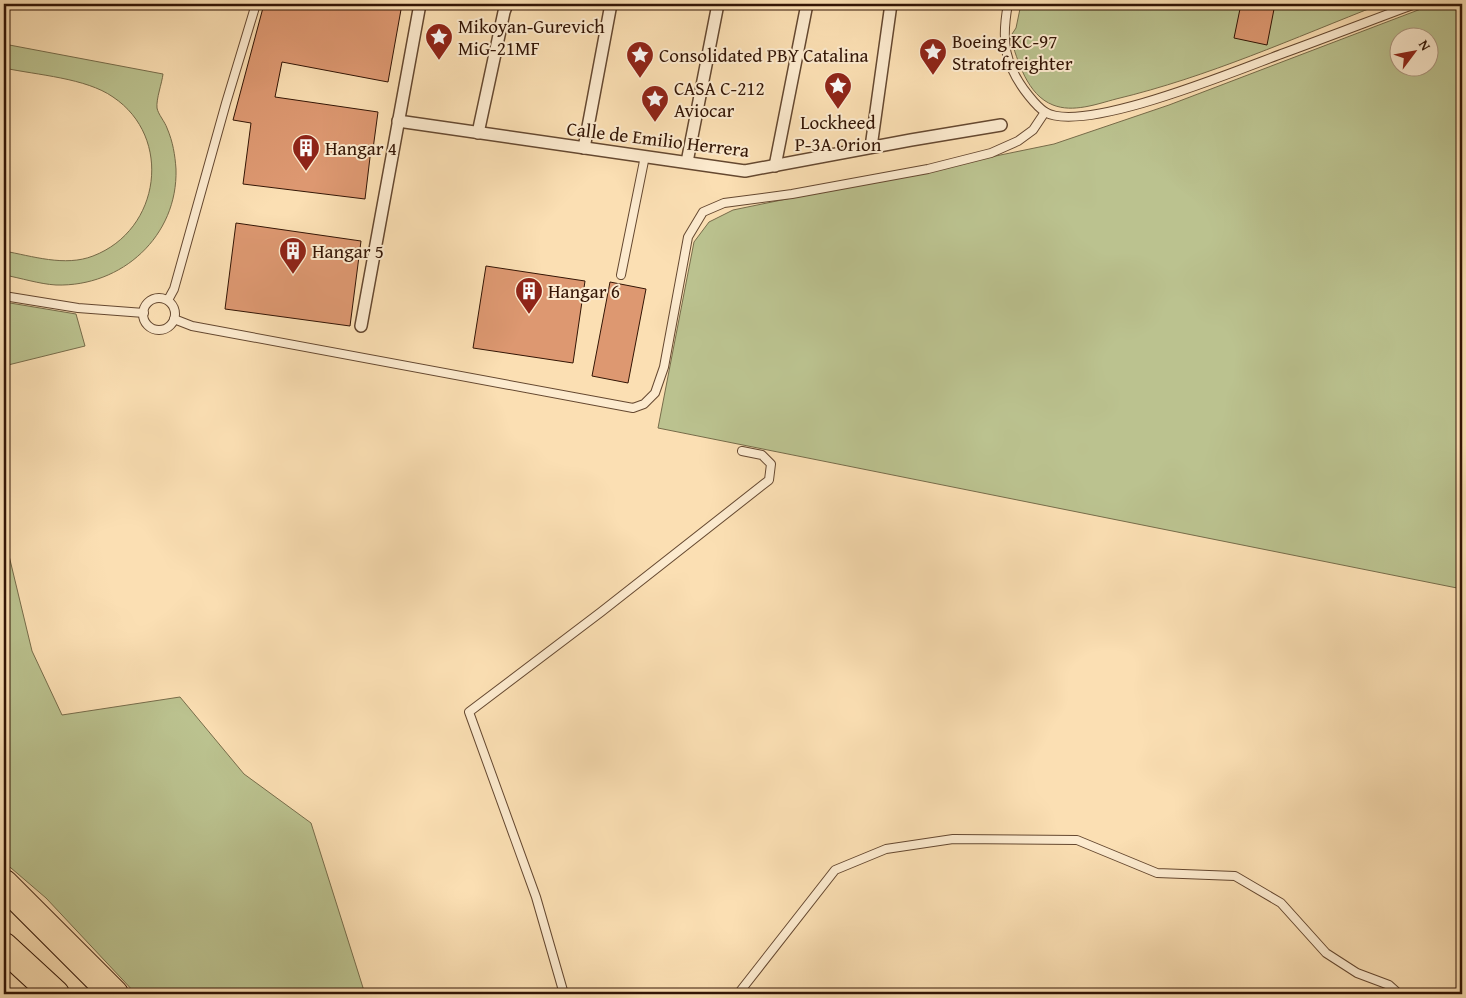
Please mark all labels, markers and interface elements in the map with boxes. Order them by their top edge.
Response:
place label: Mikoyan-Gurevich MiG-21MF [458,12,605,62]
place icon: Mikoyan-Gurevich MiG-21MF [424,22,454,61]
place label: Boeing KC-97 Stratofreighter [952,27,1073,77]
north arrow [1388,28,1438,78]
text: N [1414,36,1436,55]
place icon: Boeing KC-97 Stratofreighter [918,37,948,76]
place icon: Consolidated PBY Catalina [625,40,655,79]
place label: Consolidated PBY Catalina [659,41,869,69]
place icon: Lockheed P-3A Orion [823,71,853,110]
place label: CASA C-212 Aviocar [674,74,765,124]
place icon: CASA C-212 Aviocar [640,84,670,123]
place label: Lockheed P-3A Orion [795,108,882,158]
street label: Calle de Emilio Herrera [565,114,751,164]
building icon: Hangar 4 [291,133,321,172]
place label: Hangar 4 [325,134,397,162]
building icon: Hangar 5 [278,236,308,275]
place label: Hangar 5 [312,237,384,265]
building icon: Hangar 6 [514,276,544,315]
place label: Hangar 6 [548,277,620,305]

